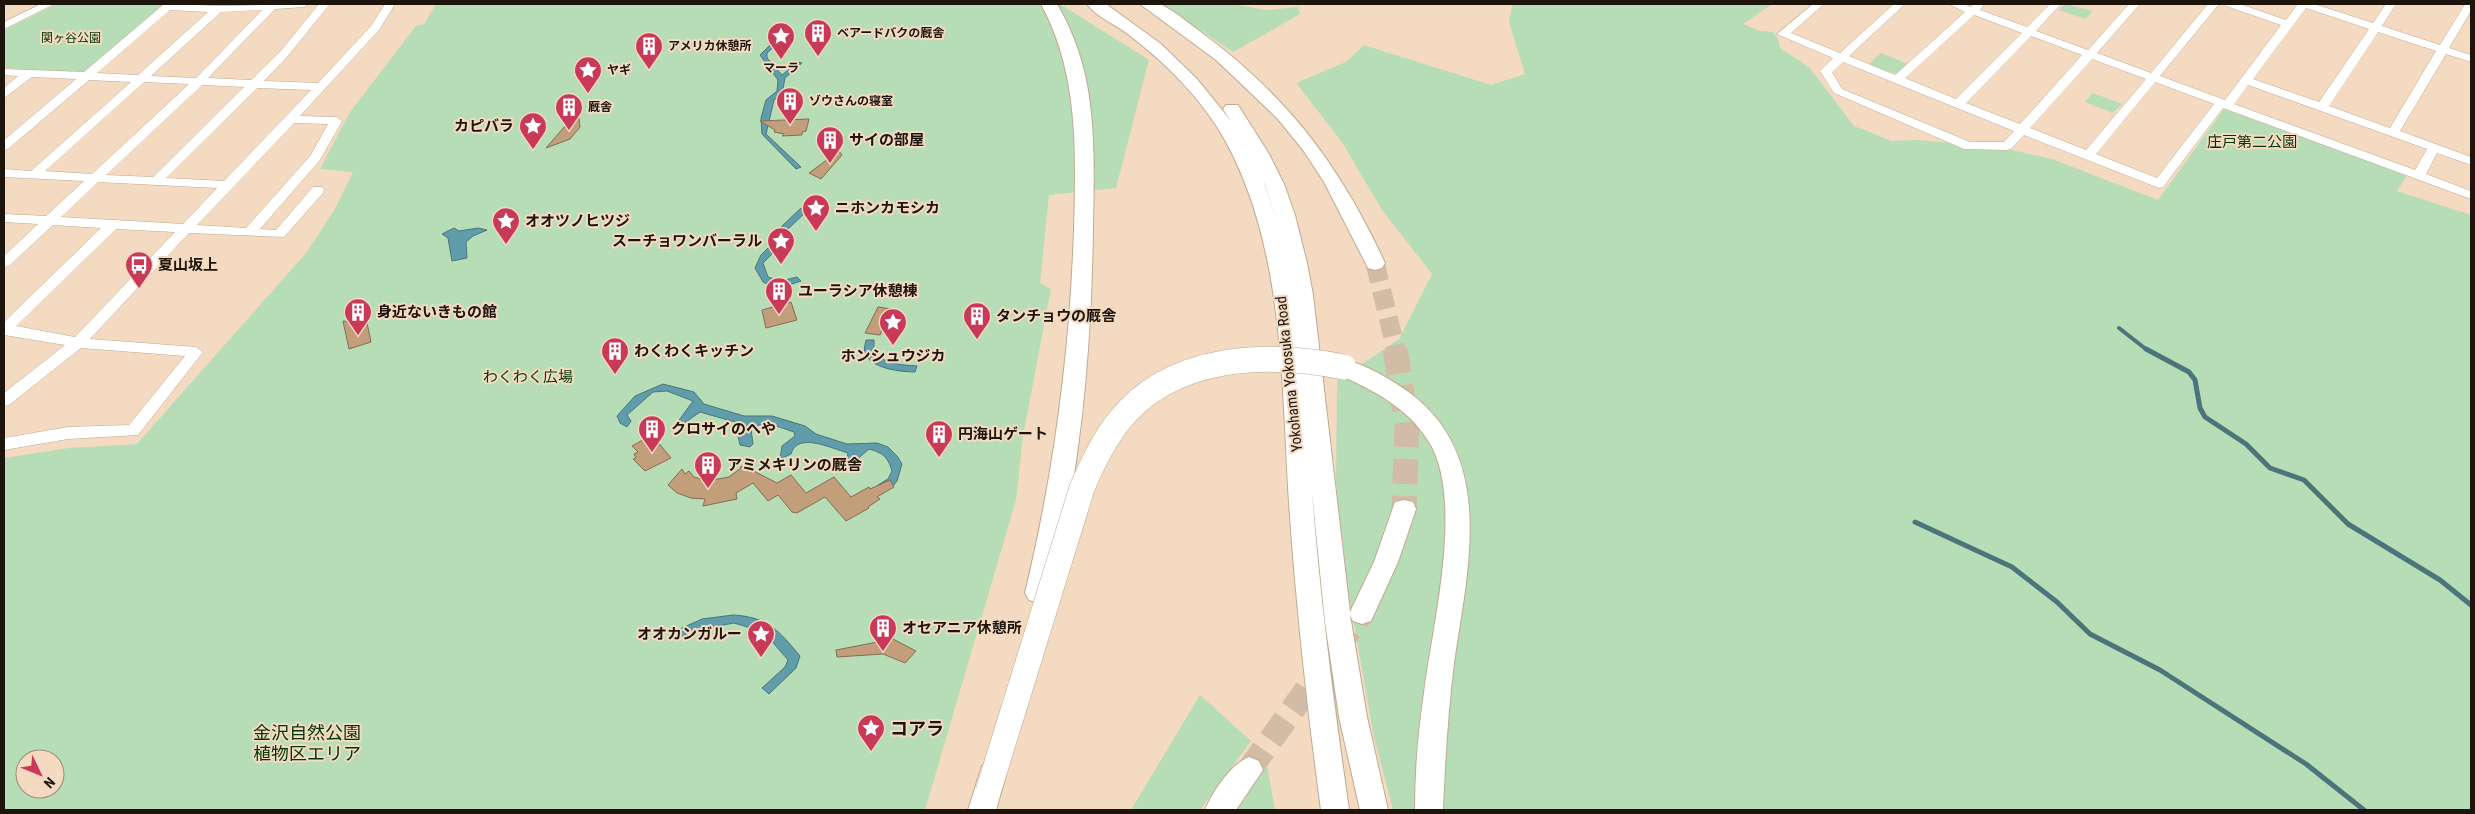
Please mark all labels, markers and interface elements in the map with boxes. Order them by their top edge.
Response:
building icon: ベアードバクの厩舎 [803,18,833,57]
place icon: マーラ [766,21,796,60]
place label: ベアードバクの厩舎 [837,26,944,40]
park label: 関ヶ谷公園 [41,31,101,45]
building icon: アメリカ休憩所 [634,31,664,70]
place label: アメリカ休憩所 [668,39,751,53]
place icon: ヤギ [573,55,603,94]
place label: マーラ [763,61,799,75]
place label: ヤギ [607,63,631,77]
building icon: ゾウさんの寝室 [775,86,805,125]
building icon: 厩舎 [554,92,584,131]
place label: ゾウさんの寝室 [809,94,893,108]
place label: 厩舎 [588,100,612,114]
place icon: カピバラ [518,111,548,150]
place label: カピバラ [454,117,514,135]
building icon: サイの部屋 [815,125,845,164]
place label: サイの部屋 [849,131,924,149]
park label: 庄戸第二公園 [2207,133,2297,151]
place icon: ニホンカモシカ [801,193,831,232]
place label: ニホンカモシカ [835,199,940,217]
place icon: オオツノヒツジ [491,206,521,245]
place label: オオツノヒツジ [525,212,630,230]
place icon: スーチョワンバーラル [766,226,796,265]
place label: スーチョワンバーラル [612,232,762,250]
bus stop icon: 夏山坂上 [124,250,154,289]
place label: 夏山坂上 [158,256,218,274]
building icon: ユーラシア休憩棟 [764,276,794,315]
place label: ユーラシア休憩棟 [798,282,918,300]
street label: Yokohama Yokosuka Road [1272,295,1306,453]
building icon: 身近ないきもの館 [343,297,373,336]
building icon: タンチョウの厩舎 [962,301,992,340]
place label: 身近ないきもの館 [377,303,497,321]
place icon: ホンシュウジカ [878,307,908,346]
place label: タンチョウの厩舎 [996,307,1117,325]
building icon: わくわくキッチン [600,336,630,375]
place label: わくわくキッチン [634,342,754,360]
place label: ホンシュウジカ [840,347,946,365]
park label: わくわく広場 [483,368,573,386]
building icon: クロサイのへや [637,414,667,453]
building icon: 円海山ゲート [924,419,954,458]
place label: クロサイのへや [671,420,776,438]
place label: 円海山ゲート [958,425,1048,443]
building icon: アミメキリンの厩舎 [693,450,723,489]
place label: アミメキリンの厩舎 [727,456,863,474]
building icon: オセアニア休憩所 [868,613,898,652]
place icon: オオカンガルー [746,619,776,658]
place label: オセアニア休憩所 [902,619,1022,637]
place label: オオカンガルー [637,625,742,643]
place icon: コアラ [856,713,886,752]
place label: コアラ [890,718,944,739]
park label: 金沢自然公園 植物区エリア [253,722,361,764]
north arrow [15,749,65,799]
text: N [41,774,58,791]

